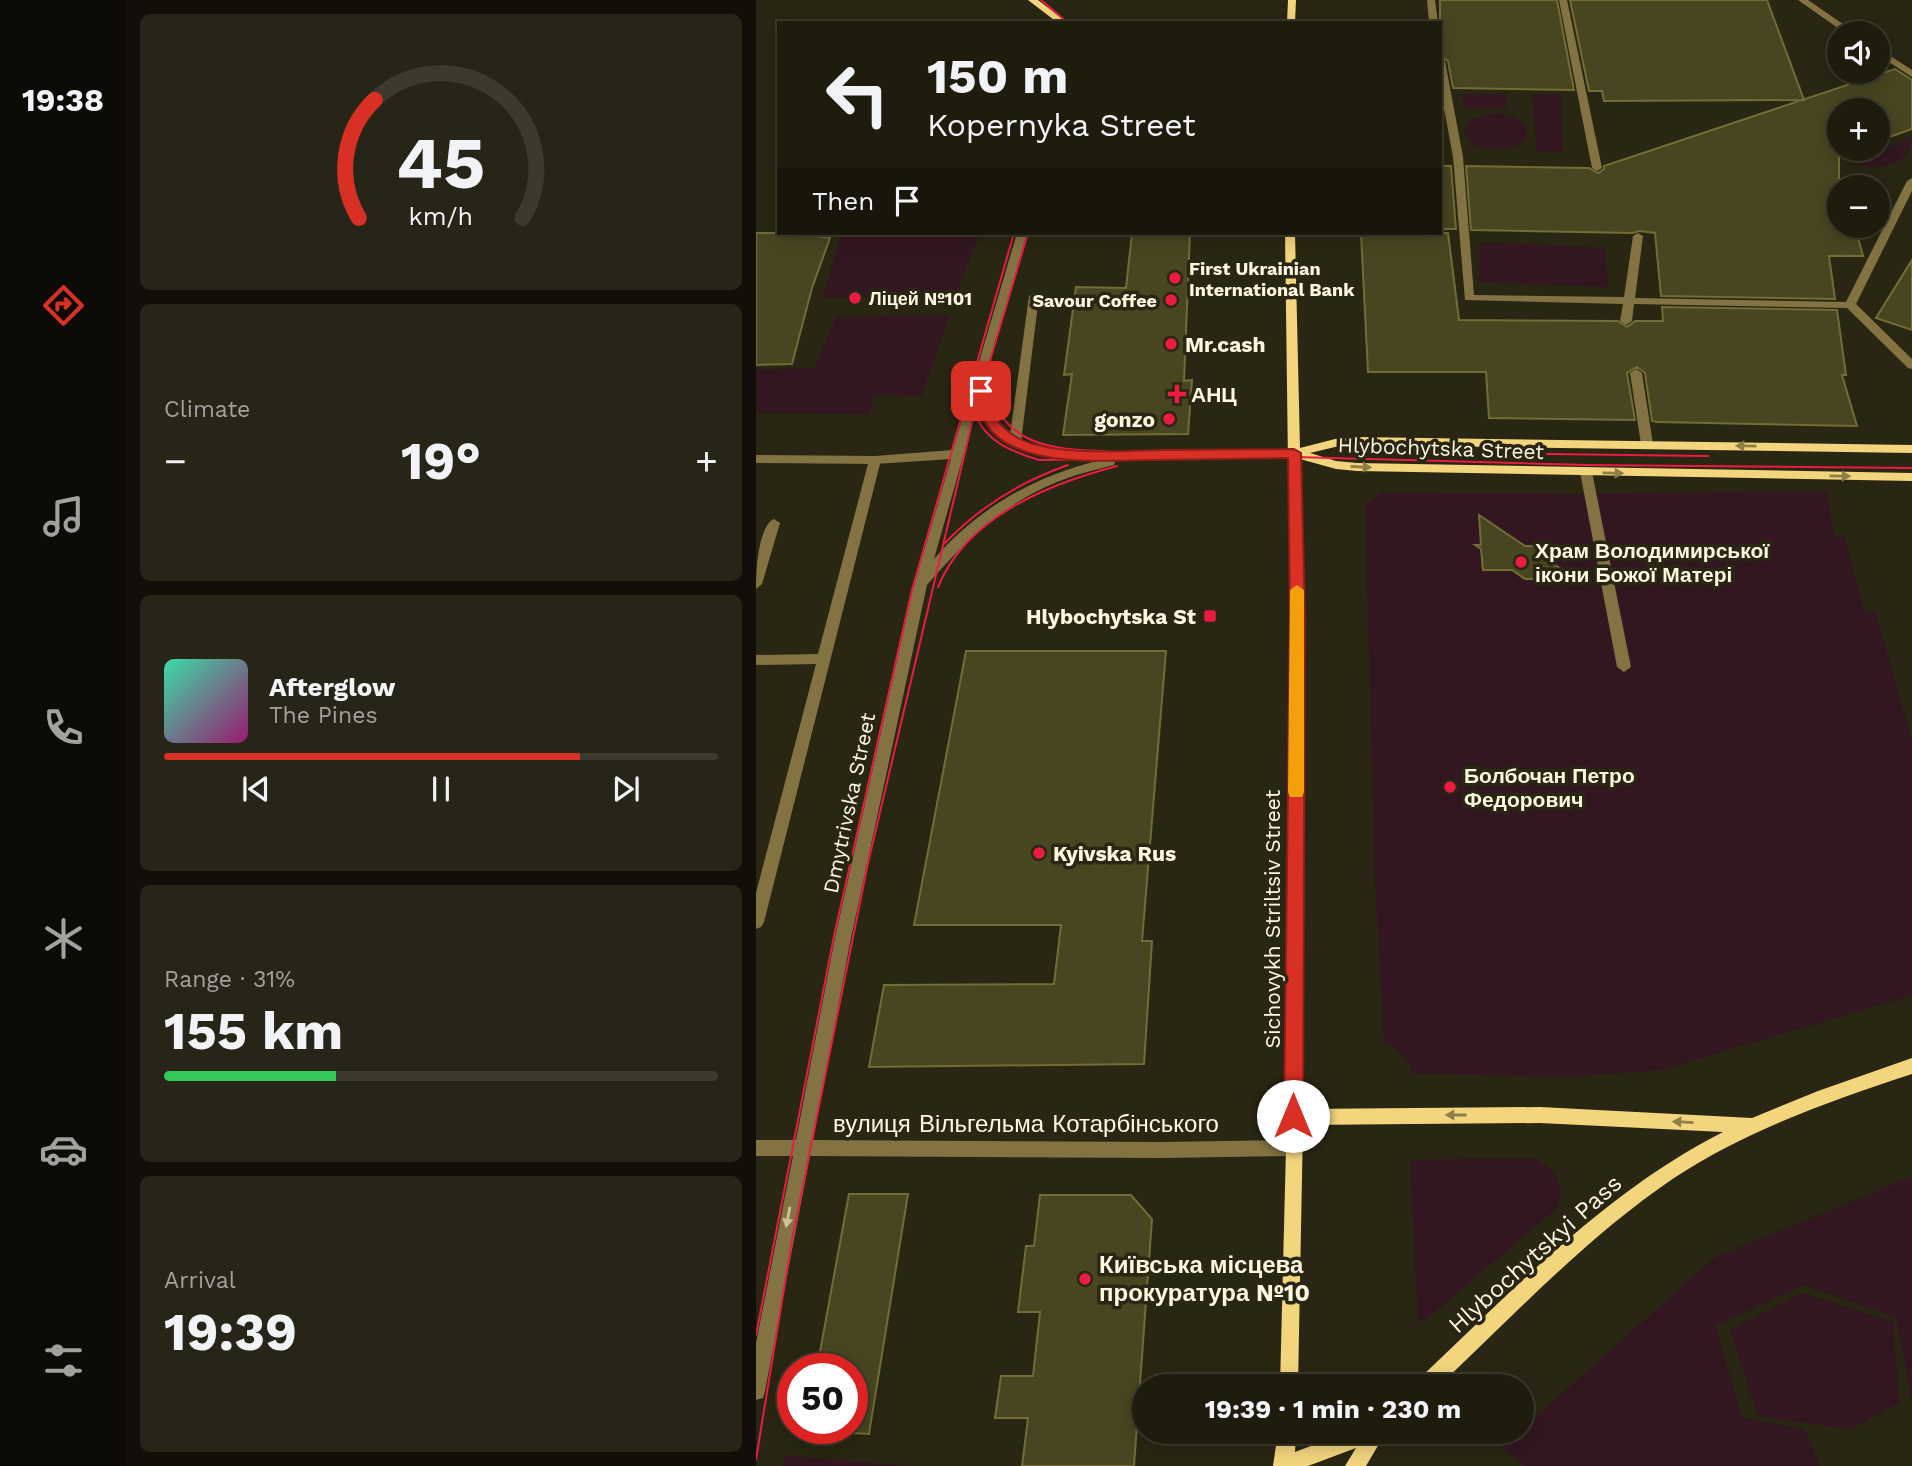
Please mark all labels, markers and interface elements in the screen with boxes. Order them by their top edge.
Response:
map controls [1827,21,1890,238]
button: sound [1827,21,1890,84]
text: 150 m [927,47,1068,105]
icon: left [812,49,903,140]
text: 19:38 [22,81,104,119]
button: + [1827,98,1890,161]
text: Kopernyka Street [927,106,1196,144]
text: 45 [396,121,486,207]
button: − [1827,175,1890,238]
icon: arrive [888,182,926,220]
text: Then [812,186,874,216]
text: km/h [409,202,473,231]
place label: First Ukrainian International Bank [1189,258,1355,300]
marker: First Ukrainian International Bank [1167,270,1183,286]
icon: directions [39,281,88,330]
place label: Ліцей №101 [869,288,972,309]
marker: Ліцей №101 [847,290,863,306]
place label: Savour Coffee [1033,290,1157,311]
marker: Savour Coffee [1163,292,1179,308]
place label: Mr.cash [1185,332,1266,357]
marker: Mr.cash [1163,336,1179,352]
pin [951,361,1011,421]
icon: arrive [962,372,1000,410]
place label: АНЦ [1191,382,1237,407]
marker: АНЦ [1169,386,1185,402]
text: Climate [164,396,250,423]
place label: gonzo [1094,407,1155,432]
marker: gonzo [1161,411,1177,427]
text: 19° [401,431,481,492]
street label: Hlybochytska Street [1337,432,1545,464]
text: − [164,439,187,483]
text: + [695,439,718,483]
one-way arrow [1735,440,1757,452]
one-way arrow [1350,461,1372,472]
one-way arrow [1602,467,1624,479]
one-way arrow [1830,470,1852,482]
icon: music [39,492,88,541]
place label: Храм Володимирської ікони Божої Матері [1535,538,1770,587]
marker: Храм Володимирської ікони Божої Матері [1513,554,1529,570]
place label: Hlybochytska St [1026,604,1196,629]
marker: Hlybochytska St [1202,608,1218,624]
text: Afterglow [269,672,395,702]
text: The Pines [269,702,378,729]
icon: phone [39,703,88,752]
street label: Dmytrivska Street [818,710,880,895]
place label: Болбочан Петро Федорович [1464,763,1635,812]
icon: previous [237,770,275,808]
icon: pause [422,770,460,808]
icon: next [607,770,645,808]
marker: Болбочан Петро Федорович [1442,779,1458,795]
street label: Sichovykh Striltsiv Street [1260,789,1285,1048]
place label: Kyivska Rus [1053,841,1176,866]
marker: Kyivska Rus [1031,845,1047,861]
icon: climate [39,914,88,963]
text: Range · 31% [164,966,295,993]
text: 155 km [164,1001,343,1062]
position arrow [1256,1079,1330,1153]
one-way arrow [1445,1109,1467,1121]
street label: вулиця Вільгельма Котарбінського [833,1110,1219,1138]
one-way arrow [1672,1116,1694,1127]
icon: car [39,1125,88,1174]
street label: Hlybochytskyi Pass [1443,1169,1627,1339]
one-way arrow [783,1206,794,1228]
place label: Київська місцева прокуратура №10 [1099,1251,1310,1307]
text: Arrival [164,1267,236,1294]
marker: Київська місцева прокуратура №10 [1077,1271,1093,1287]
text: 19:39 [164,1302,297,1363]
icon: filters [39,1336,88,1385]
speed limit sign: 50 [777,1353,868,1444]
text: 19:39 · 1 min · 230 m [1205,1394,1461,1424]

